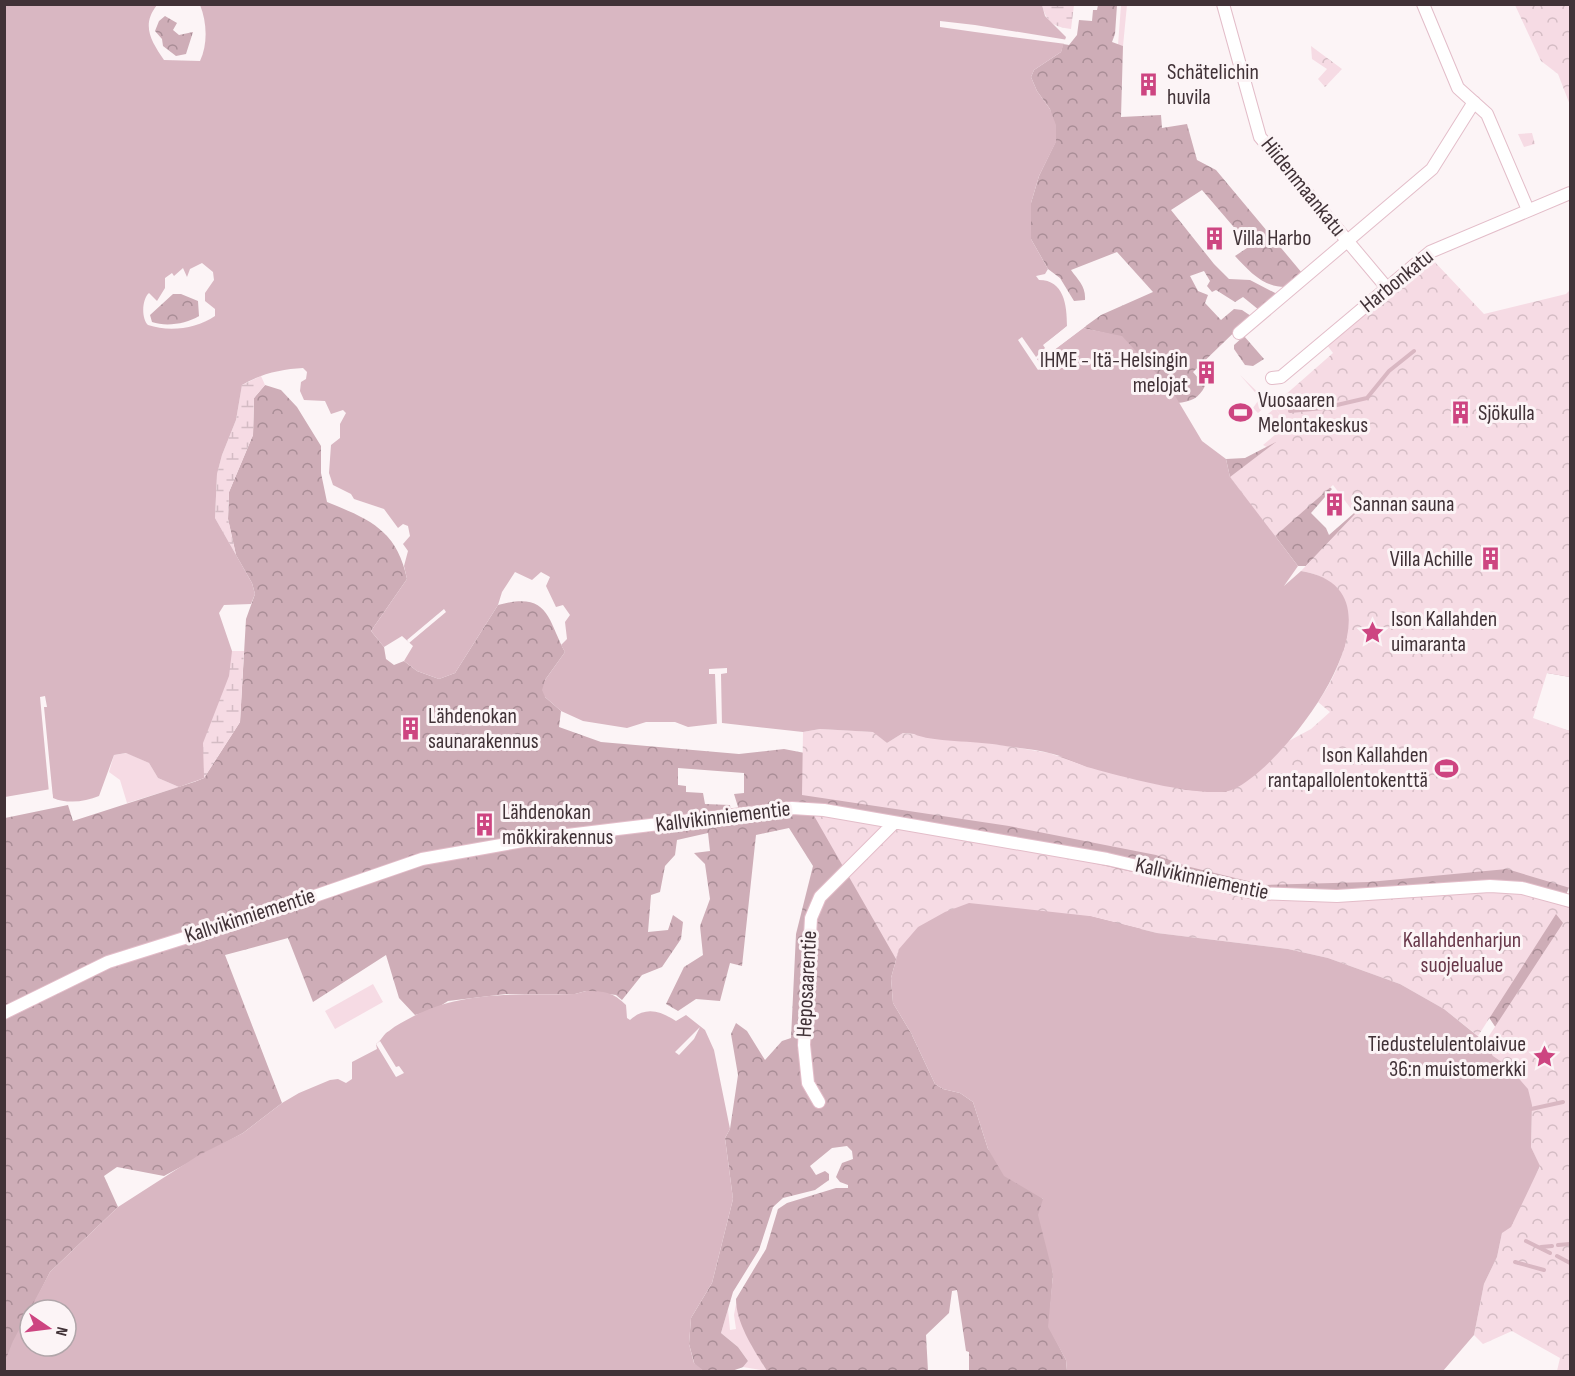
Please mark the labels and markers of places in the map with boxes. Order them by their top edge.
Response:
place label: Schätelichin huvila [1167,59,1259,111]
building icon: Schätelichin huvila [1136,72,1162,98]
building icon: Villa Harbo [1202,225,1228,251]
place label: Villa Harbo [1233,225,1311,252]
place label: IHME - Itä-Helsingin melojat [1040,347,1188,399]
building icon: IHME - Itä-Helsingin melojat [1193,360,1219,386]
place label: Vuosaaren Melontakeskus [1258,387,1368,439]
sports icon: Vuosaaren Melontakeskus [1227,400,1253,426]
building icon: Sjökulla [1447,400,1473,426]
place label: Sjökulla [1478,400,1535,427]
building icon: Sannan sauna [1322,491,1348,517]
place label: Sannan sauna [1353,491,1454,518]
place label: Villa Achille [1390,546,1473,573]
building icon: Villa Achille [1478,546,1504,572]
place label: Ison Kallahden uimaranta [1391,606,1497,658]
place icon: Ison Kallahden uimaranta [1360,619,1386,645]
place label: Lähdenokan saunarakennus [428,703,539,755]
building icon: Lähdenokan saunarakennus [397,716,423,742]
place label: Ison Kallahden rantapallolentokenttä [1268,742,1428,794]
sports icon: Ison Kallahden rantapallolentokenttä [1433,755,1459,781]
place label: Lähdenokan mökkirakennus [502,799,614,851]
building icon: Lähdenokan mökkirakennus [471,812,497,838]
place label: Tiedustelulentolaivue 36:n muistomerkki [1368,1031,1526,1083]
place icon: Tiedustelulentolaivue 36:n muistomerkki [1531,1044,1557,1070]

